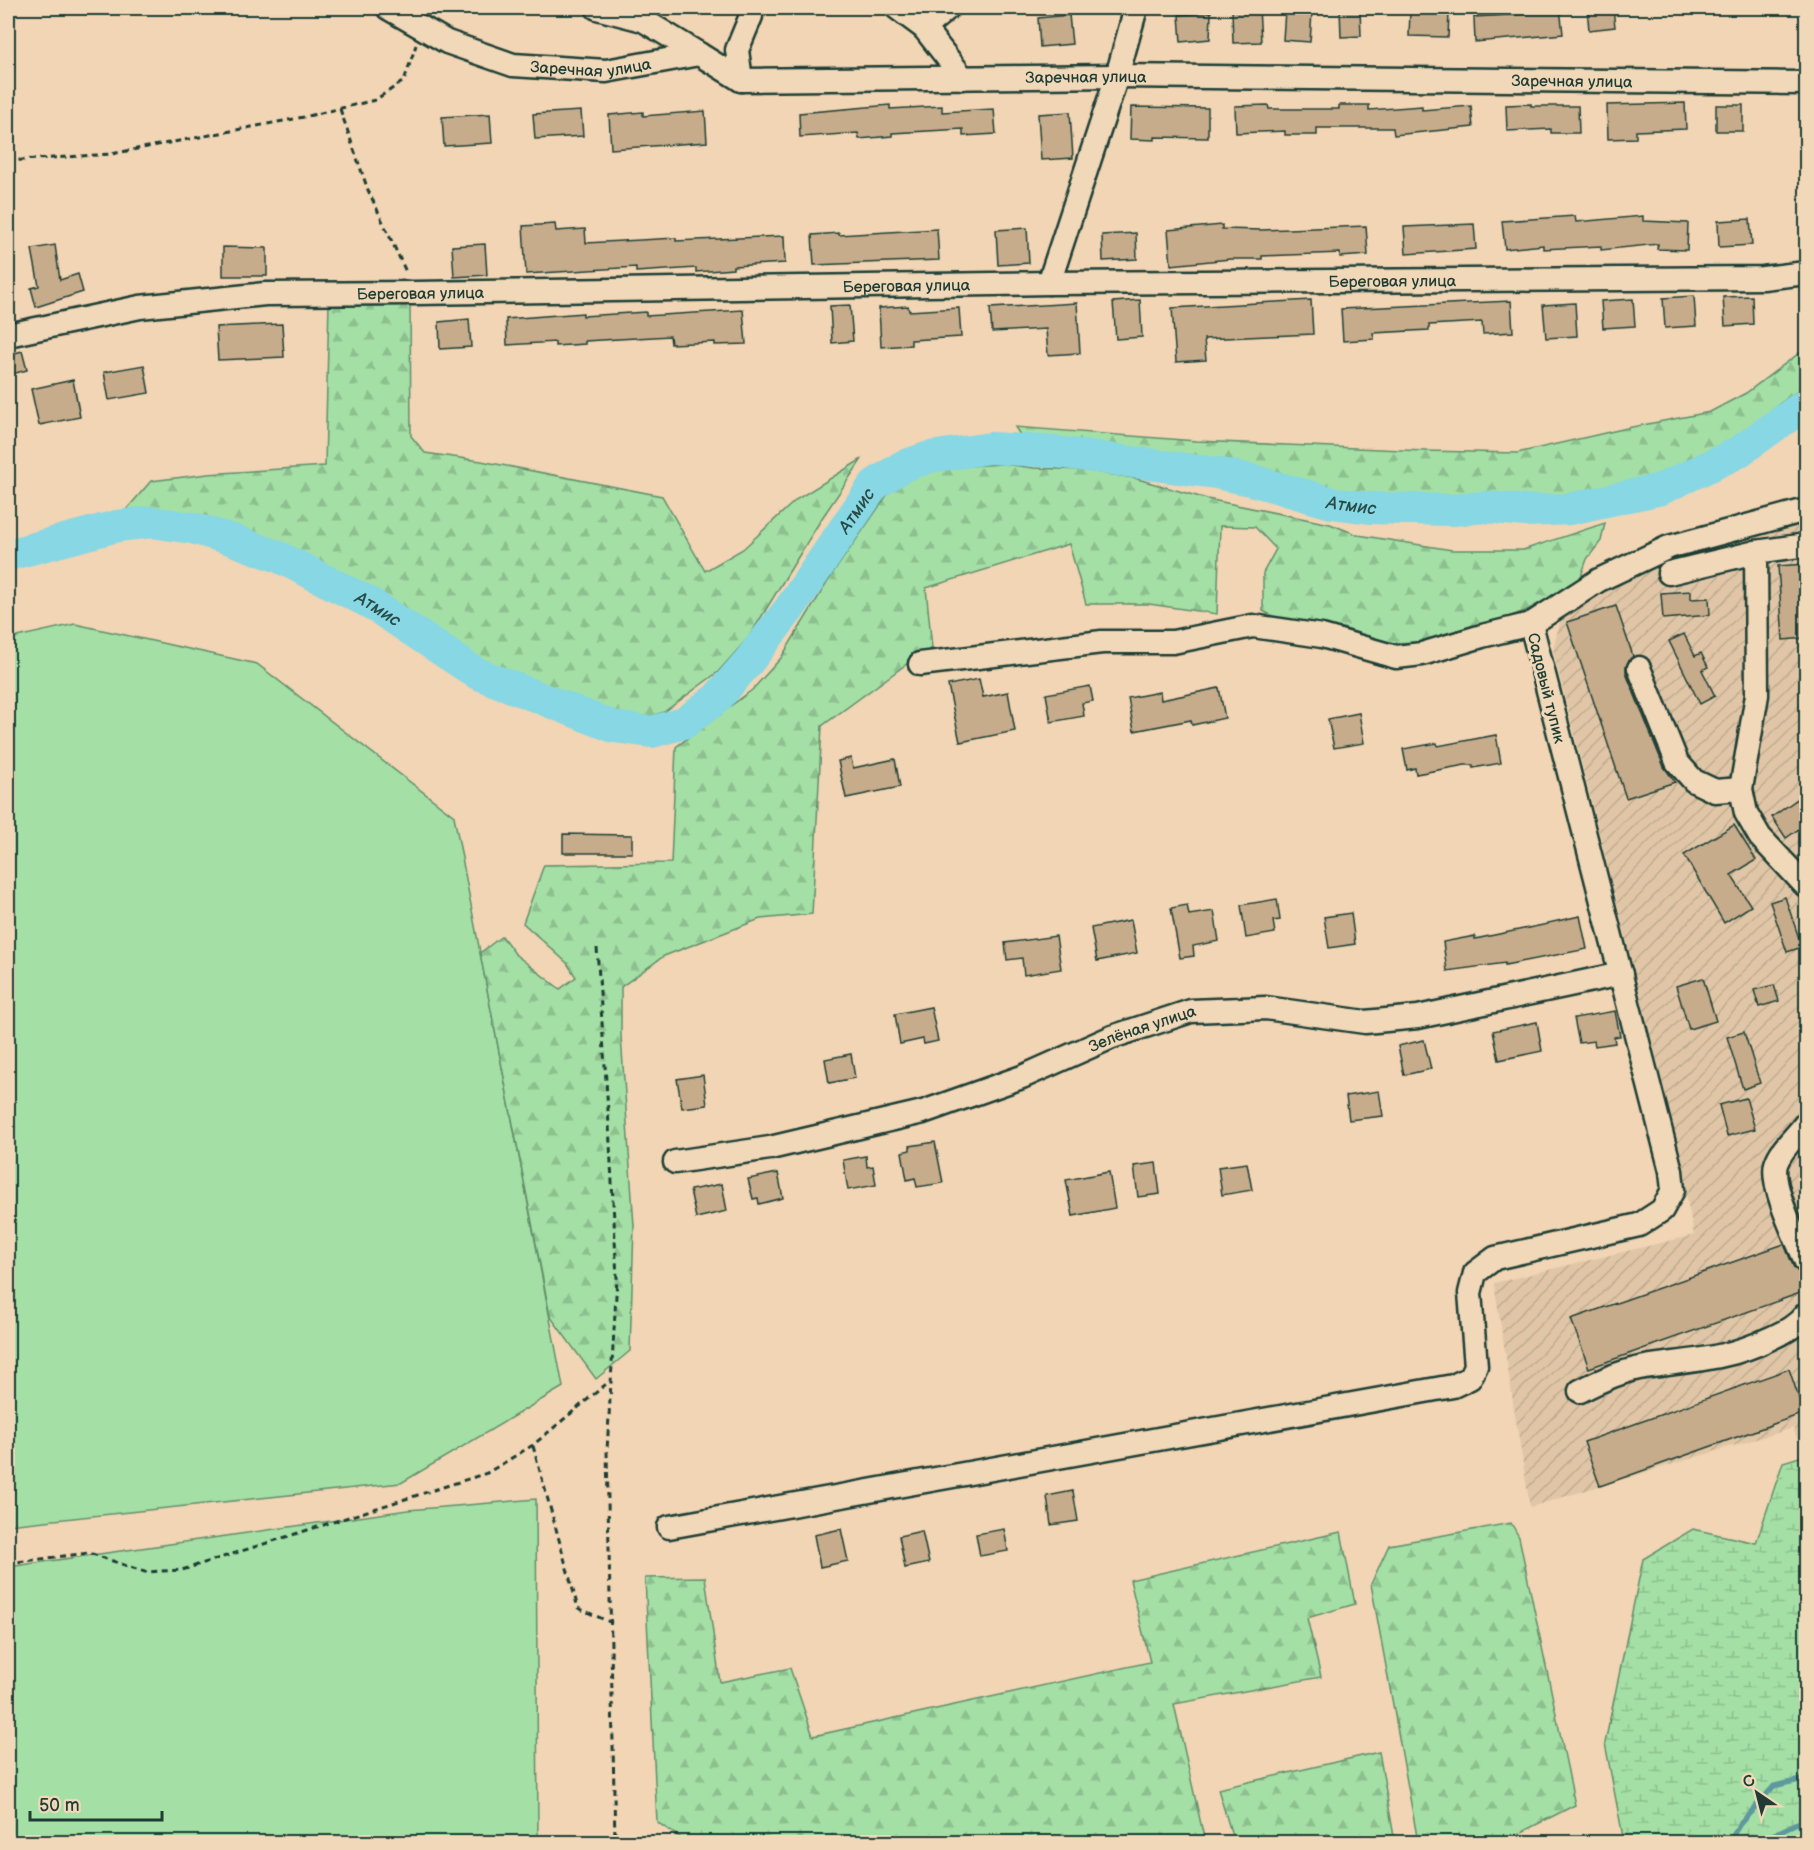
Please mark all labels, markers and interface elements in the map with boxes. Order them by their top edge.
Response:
street label: Заречная улица [530,55,653,82]
street label: Заречная улица [1025,68,1147,88]
street label: Заречная улица [1511,72,1633,92]
street label: Береговая улица [1328,272,1457,292]
street label: Береговая улица [842,276,971,297]
street label: Береговая улица [357,284,485,304]
water label: Атмис [833,484,880,538]
water label: Атмис [1324,492,1377,519]
water label: Атмис [351,587,405,631]
street label: Садовый тупик [1523,631,1569,746]
street label: Зелёная улица [1086,1002,1199,1057]
north arrow [1727,1763,1787,1823]
text: С [1739,1771,1759,1793]
scale bar [30,1784,162,1822]
text: 50 m [39,1795,80,1816]

